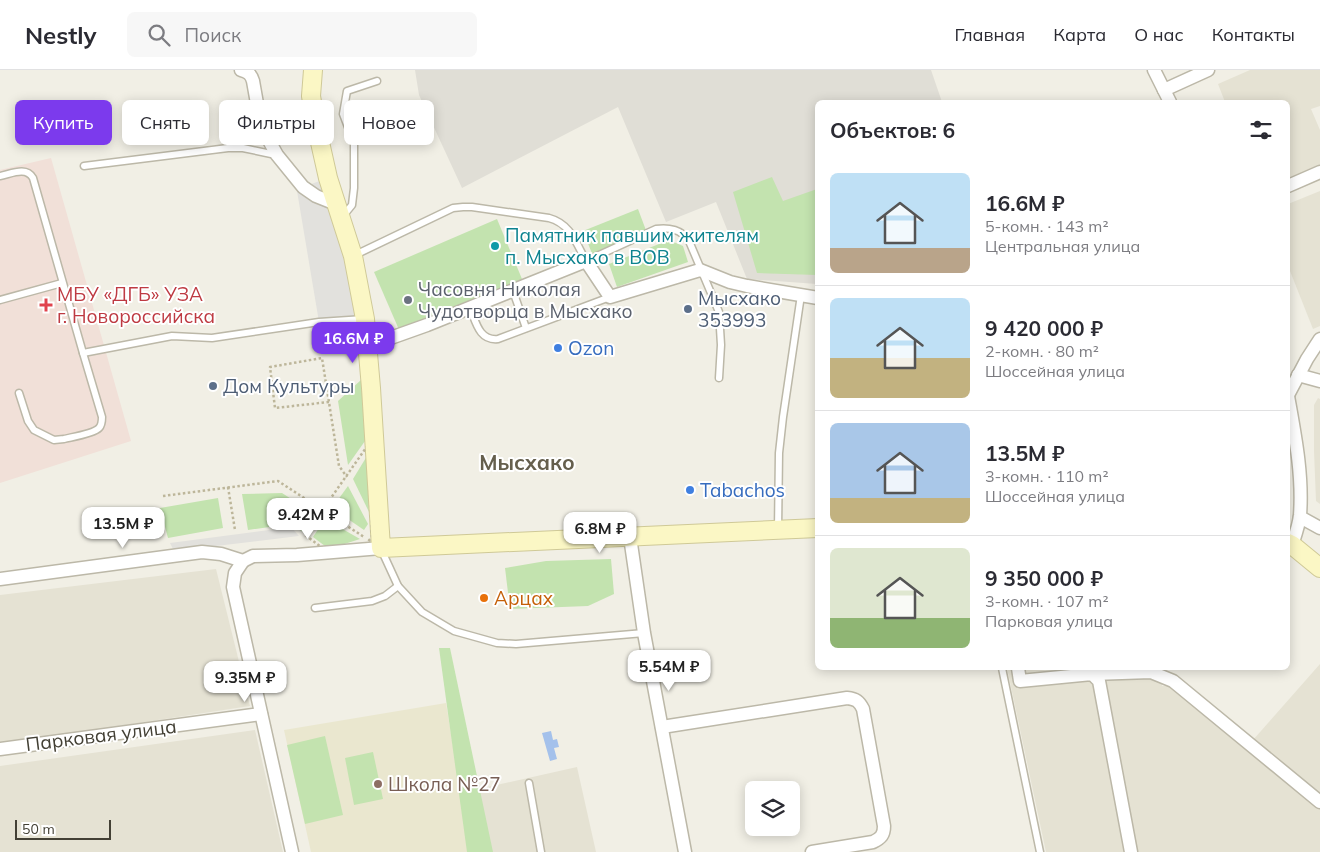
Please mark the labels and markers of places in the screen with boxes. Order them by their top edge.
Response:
place label: Памятник павшим жителям п. Мысхако в ВОВ [505,223,759,269]
marker: Памятник павшим жителям п. Мысхако в ВОВ [489,240,501,252]
place label: Часовня Николая Чудотворца в Мысхако [418,277,633,323]
place label: МБУ «ДГБ» УЗА г. Новороссийска [57,282,215,328]
place label: Мысхако 353993 [698,286,781,332]
marker: Часовня Николая Чудотворца в Мысхако [402,294,414,306]
marker: МБУ «ДГБ» УЗА г. Новороссийска [39,298,53,312]
marker: Мысхако 353993 [682,303,694,315]
pin: 16.6M ₽ [307,322,399,364]
place label: Ozon [568,336,614,360]
marker: Ozon [552,342,564,354]
place label: Дом Культуры [223,374,355,398]
marker: Дом Культуры [207,380,219,392]
place label: Tabachos [700,478,785,502]
marker: Tabachos [684,484,696,496]
pin: 9.42M ₽ [262,498,354,540]
pin: 13.5M ₽ [77,506,169,549]
pin: 6.8M ₽ [559,512,641,554]
place label: Арцах [494,586,554,610]
marker: Арцах [478,592,490,604]
pin: 5.54M ₽ [623,650,715,692]
pin: 9.35M ₽ [199,660,291,703]
place label: Школа №27 [388,772,501,796]
marker: Школа №27 [372,778,384,790]

